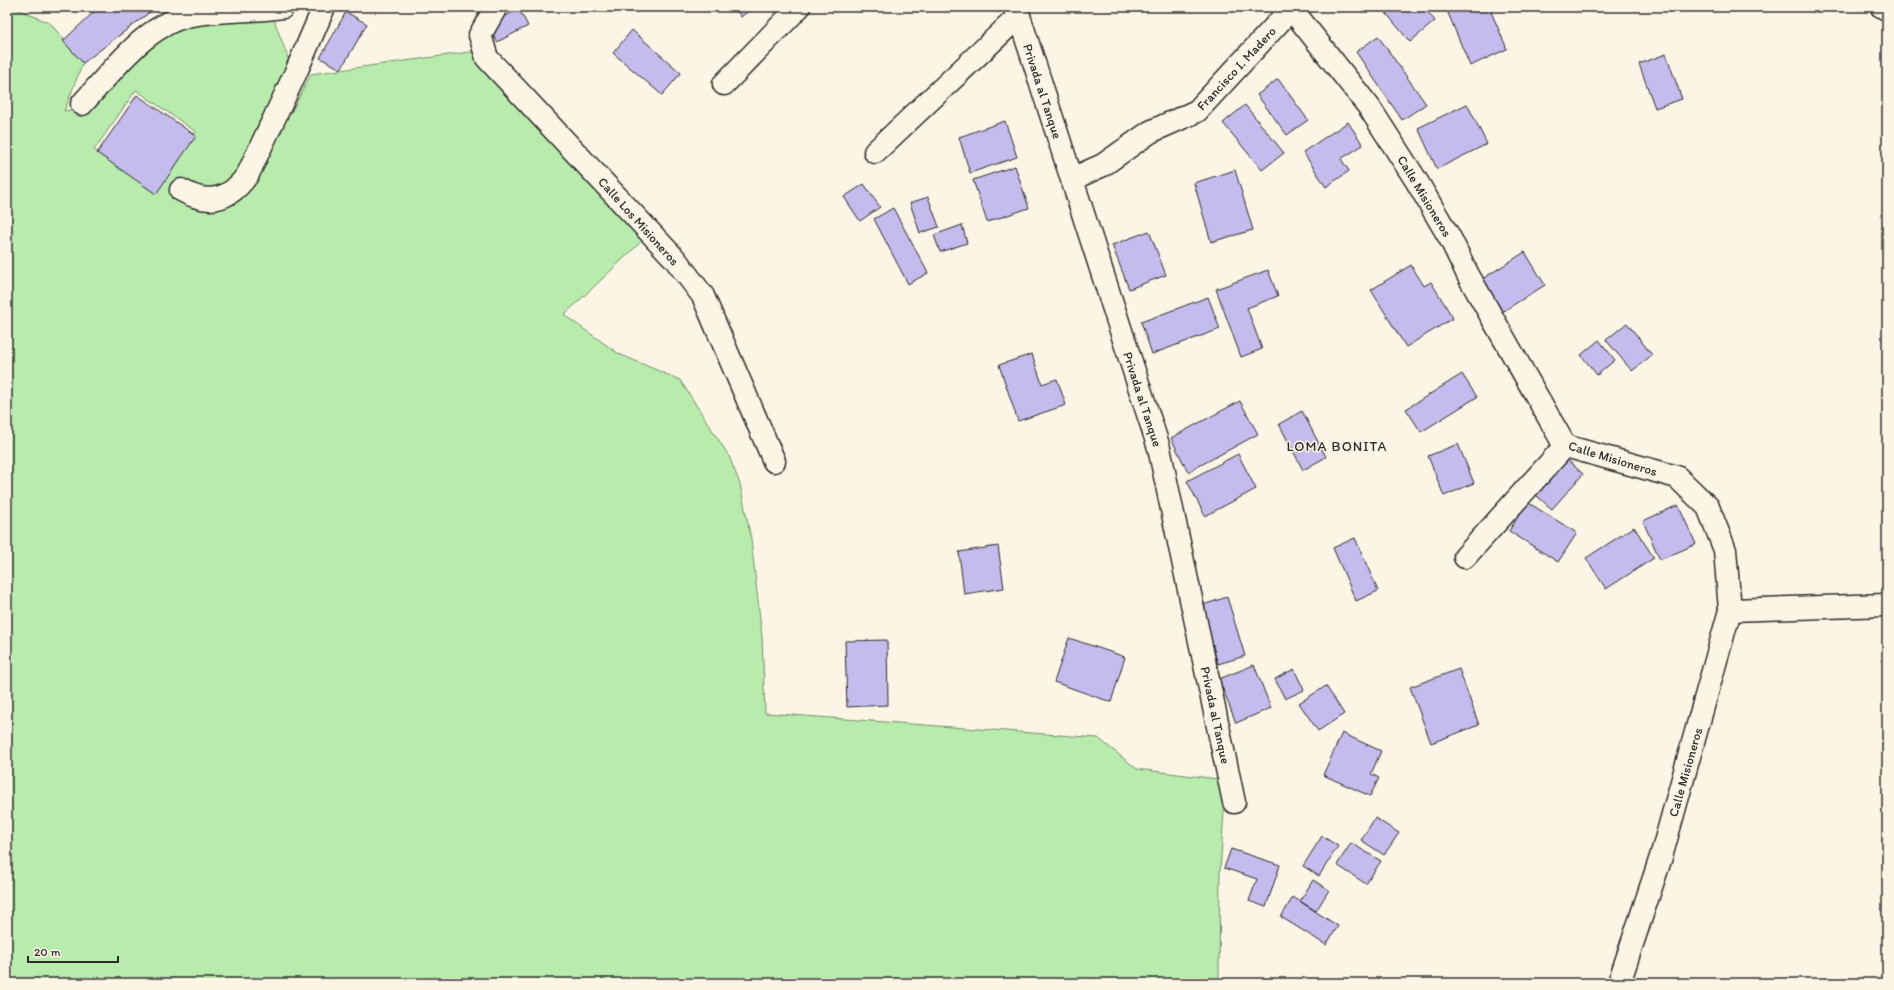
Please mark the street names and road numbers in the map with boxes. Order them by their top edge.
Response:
street label: Francisco I. Madero [1194,23,1279,113]
street label: Privada al Tanque [1020,42,1065,141]
street label: Calle Misioneros [1394,153,1455,240]
street label: Calle Los Misioneros [595,174,682,269]
street label: Privada al Tanque [1120,350,1165,449]
street label: Calle Misioneros [1567,438,1659,479]
street label: Privada al Tanque [1198,665,1233,765]
street label: Calle Misioneros [1666,726,1705,819]

